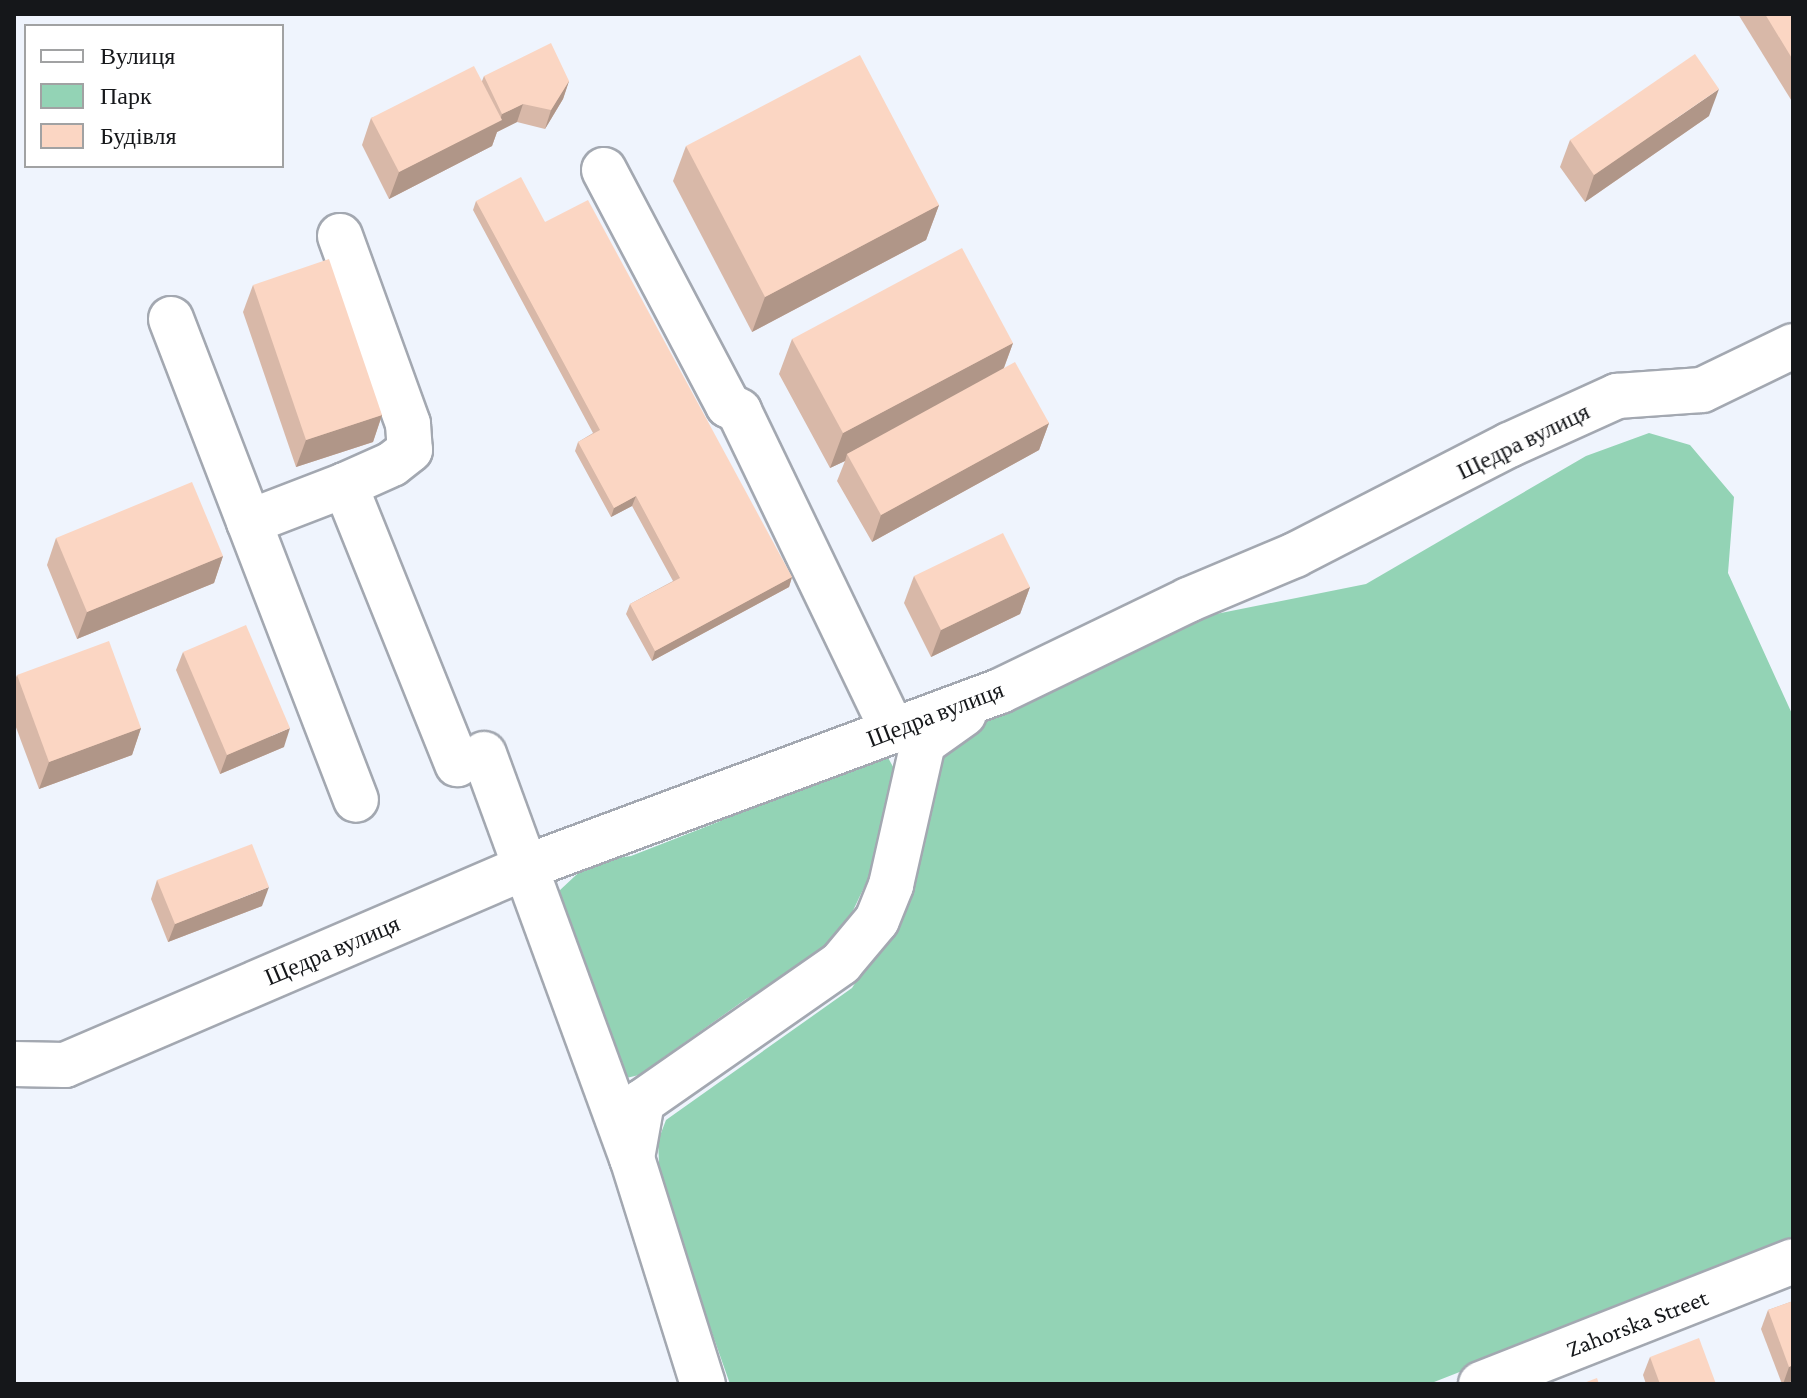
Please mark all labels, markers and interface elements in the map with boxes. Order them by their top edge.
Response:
legend [24,24,284,168]
text: Вулиця [100,42,175,69]
text: Парк [100,82,152,109]
text: Будівля [100,122,177,149]
street label: Щедра вулиця [1452,396,1594,486]
street label: Щедра вулиця [863,675,1007,753]
street label: Щедра вулиця [260,909,404,991]
street label: Zahorska Street [1562,1283,1712,1363]

